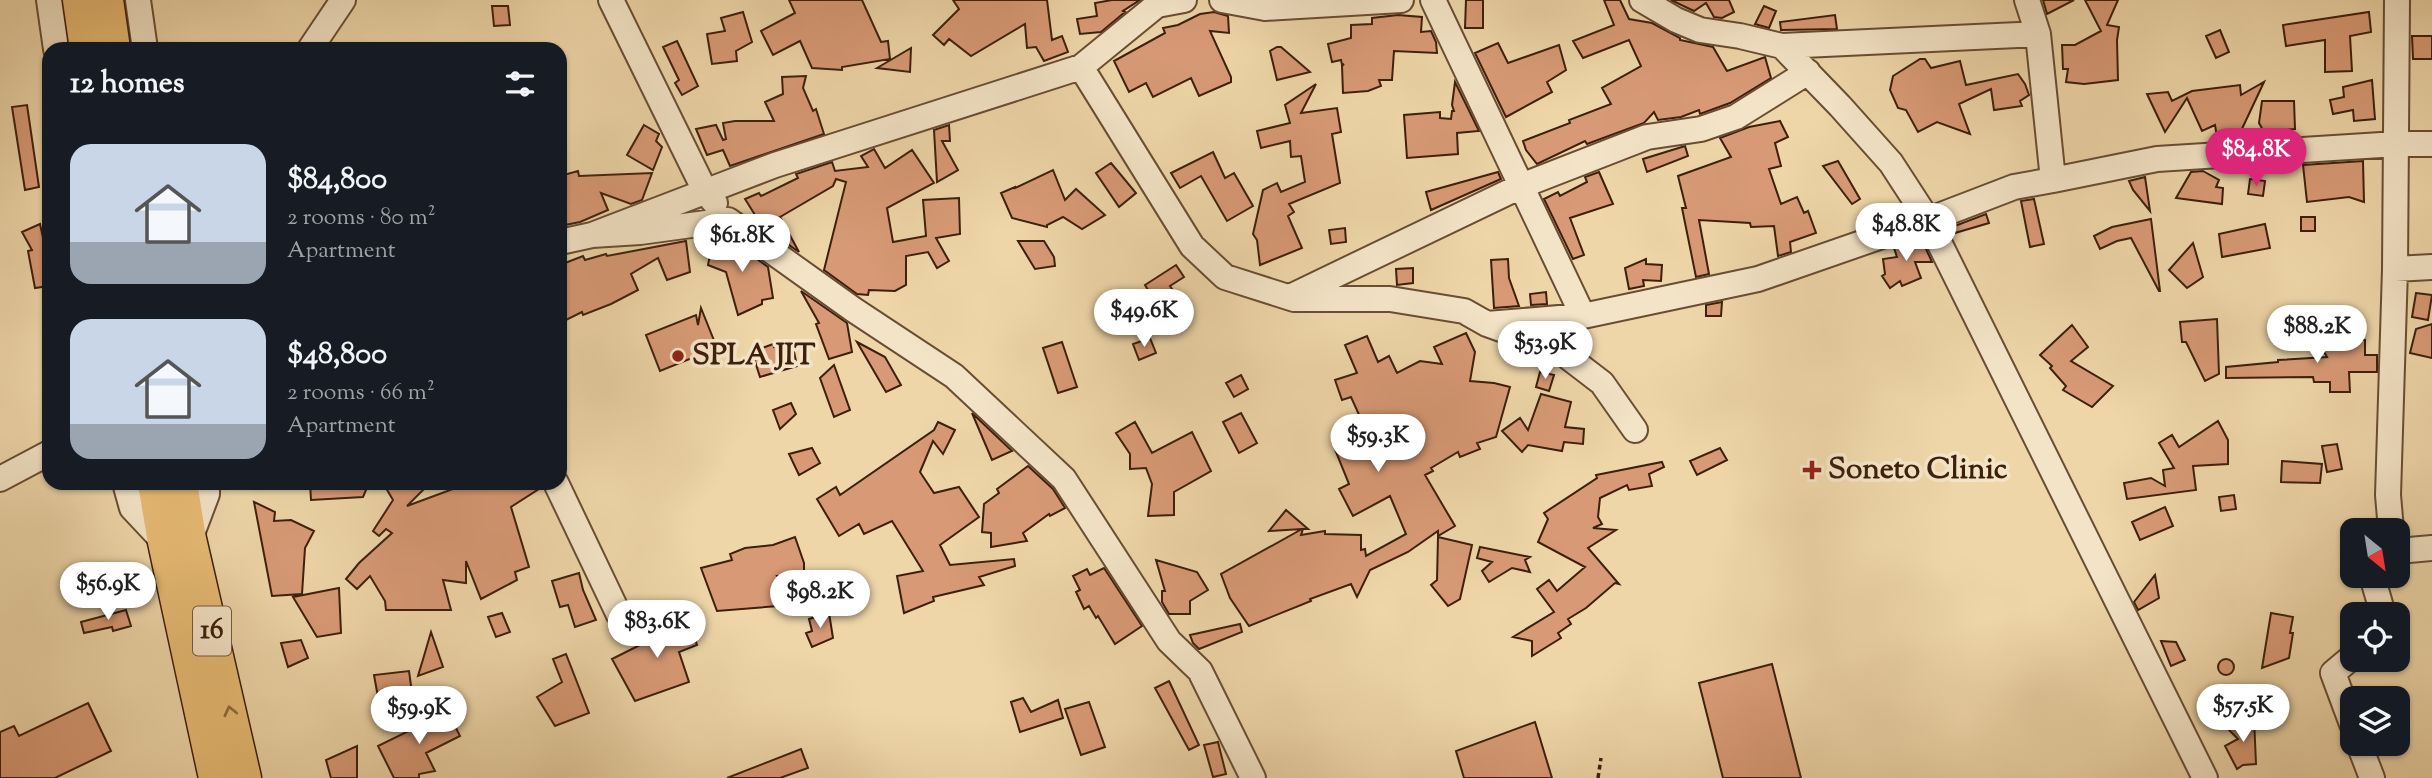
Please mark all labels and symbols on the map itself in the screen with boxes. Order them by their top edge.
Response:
pin: $84.8K [2199,128,2313,188]
pin: $48.8K [1849,204,1963,263]
pin: $61.8K [685,215,799,274]
pin: $49.6K [1087,290,1201,349]
pin: $88.2K [2260,306,2374,365]
pin: $53.9K [1488,322,1602,381]
place label: SPLA JIT [692,335,815,378]
marker: SPLA JIT [670,348,686,364]
pin: $59.3K [1321,414,1435,474]
place label: Soneto Clinic [1828,449,2008,492]
marker: Soneto Clinic [1802,460,1822,480]
north arrow [2340,518,2410,588]
pin: $56.9K [51,562,165,622]
pin: $98.2K [763,570,877,630]
pin: $83.6K [600,600,714,660]
road number: 16 [193,606,231,656]
pin: $57.5K [2186,684,2300,744]
pin: $59.9K [362,686,476,746]
one-way arrow [224,705,238,717]

